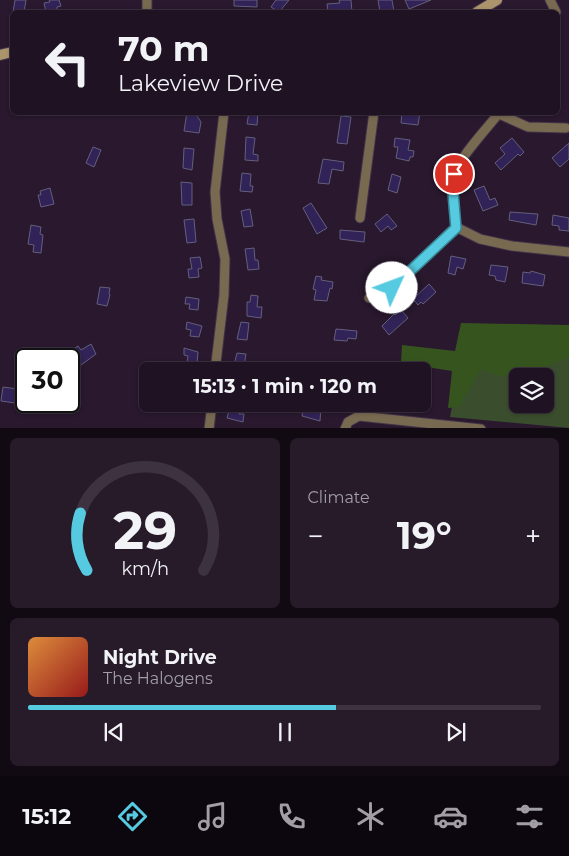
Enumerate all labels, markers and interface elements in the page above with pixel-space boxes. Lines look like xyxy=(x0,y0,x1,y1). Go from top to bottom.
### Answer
text: 70 m xyxy=(118,27,209,70)
icon: left xyxy=(35,30,100,95)
text: Lakeview Drive xyxy=(118,70,283,97)
pin xyxy=(433,153,475,195)
icon: arrive xyxy=(440,160,468,188)
position arrow xyxy=(365,261,417,313)
speed limit sign: 30 xyxy=(15,348,80,413)
map controls xyxy=(509,368,554,413)
button: layers xyxy=(509,368,554,413)
text: 15:13 · 1 min · 120 m xyxy=(193,375,377,398)
text: Climate xyxy=(308,488,370,507)
text: 29 xyxy=(113,499,177,562)
text: 19° xyxy=(397,512,452,559)
text: − xyxy=(308,519,324,553)
text: + xyxy=(525,519,541,553)
text: km/h xyxy=(121,558,169,579)
text: Night Drive xyxy=(103,646,217,669)
text: The Halogens xyxy=(103,669,213,688)
icon: previous xyxy=(100,718,128,746)
icon: pause xyxy=(271,718,299,746)
icon: next xyxy=(442,718,470,746)
icon: directions xyxy=(115,799,150,834)
icon: music xyxy=(195,799,230,834)
icon: phone xyxy=(274,799,309,834)
icon: climate xyxy=(353,799,388,834)
icon: car xyxy=(433,799,468,834)
icon: filters xyxy=(512,799,547,834)
text: 15:12 xyxy=(22,803,71,830)

